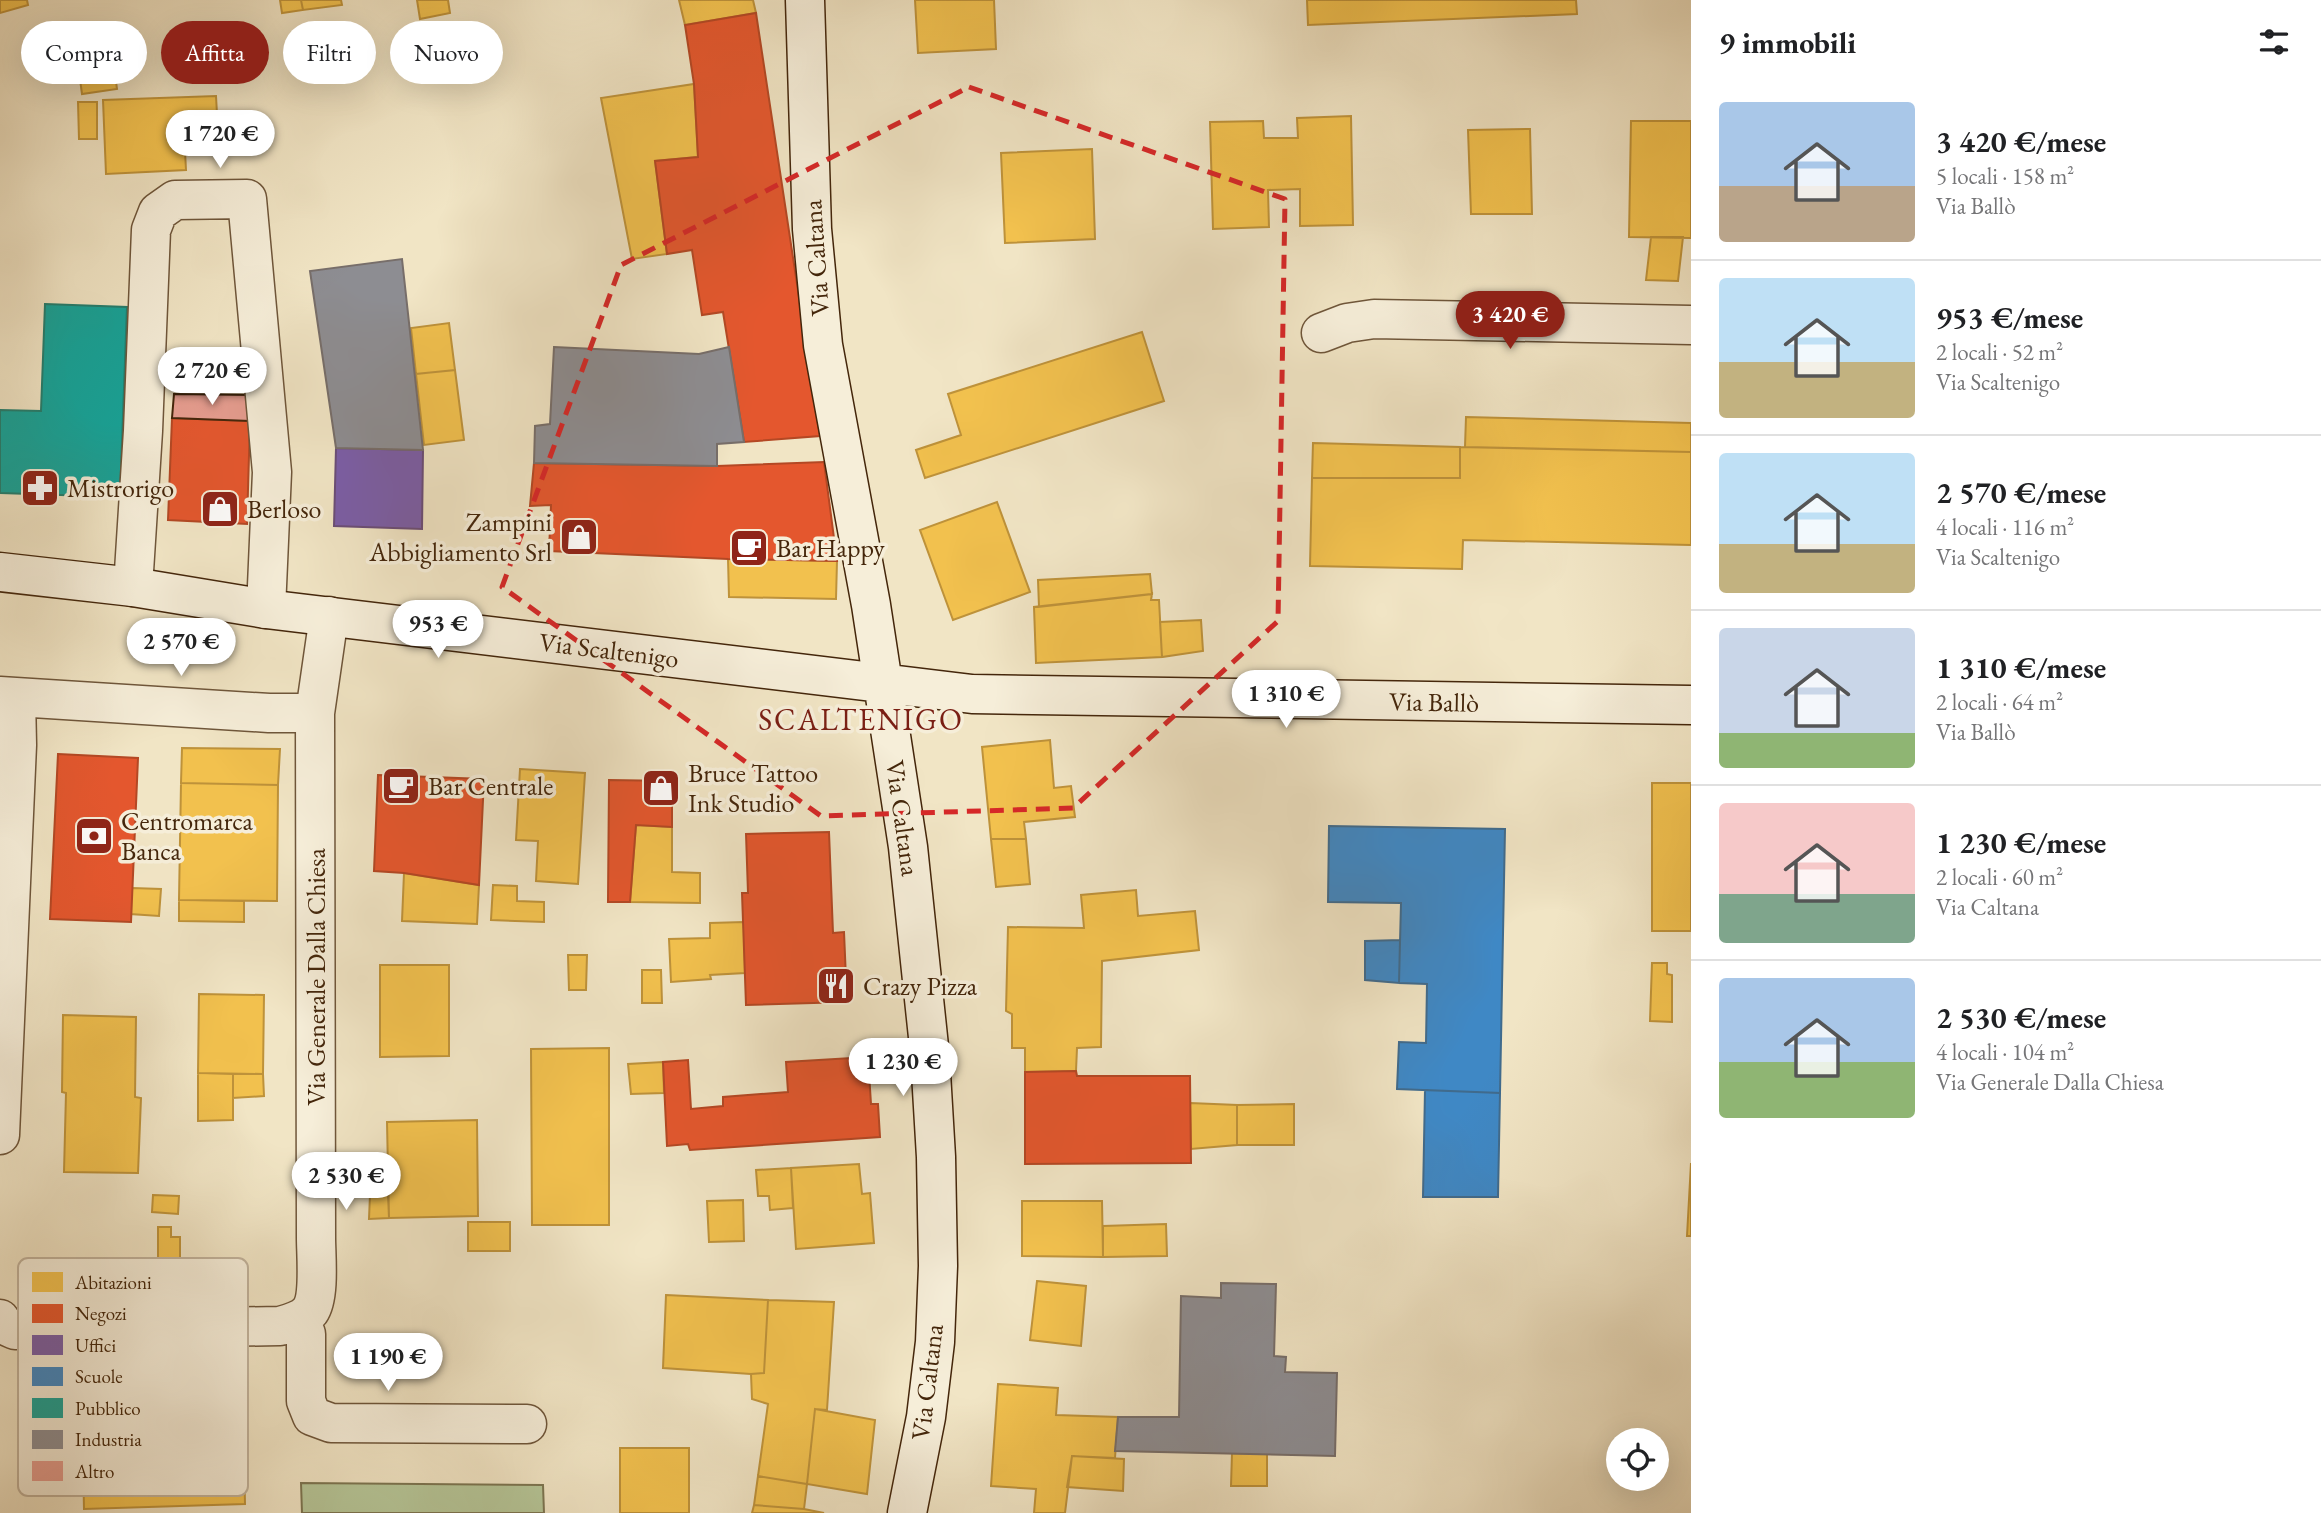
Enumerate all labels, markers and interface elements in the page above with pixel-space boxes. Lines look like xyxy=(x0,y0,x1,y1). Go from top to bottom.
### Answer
chip: Compra xyxy=(21,21,147,84)
chip: Affitta xyxy=(161,21,269,84)
chip: Filtri xyxy=(283,21,376,84)
chip: Nuovo xyxy=(390,21,503,84)
text: 9 immobili xyxy=(1719,23,1856,62)
icon: filters xyxy=(2255,23,2293,61)
pin: 1 720 € xyxy=(155,110,285,170)
text: 1 720 € xyxy=(182,118,258,148)
text: 3 420 €/mese xyxy=(1936,122,2106,161)
icon: home xyxy=(1775,130,1859,214)
text: 5 locali · 158 m² xyxy=(1936,161,2074,191)
text: Via Ballò xyxy=(1936,191,2016,221)
street label: Via Caltana xyxy=(795,198,837,317)
pin: 3 420 € xyxy=(1445,292,1575,351)
text: 953 €/mese xyxy=(1936,298,2083,337)
text: 3 420 € xyxy=(1472,299,1548,329)
icon: home xyxy=(1775,306,1859,390)
text: 2 locali · 52 m² xyxy=(1936,337,2063,367)
pin: 2 720 € xyxy=(147,348,277,407)
text: 2 720 € xyxy=(174,355,250,385)
text: Via Scaltenigo xyxy=(1936,367,2060,397)
pharmacy icon: Mistrorigo xyxy=(19,467,61,509)
place label: Mistrorigo xyxy=(67,471,174,505)
text: 2 570 €/mese xyxy=(1936,473,2106,512)
icon: home xyxy=(1775,481,1859,565)
shop icon: Berloso xyxy=(199,488,241,530)
place label: Berloso xyxy=(247,492,321,526)
place label: Zampini Abbigliamento Srl xyxy=(368,505,552,569)
text: 4 locali · 116 m² xyxy=(1936,512,2074,542)
shop icon: Zampini Abbigliamento Srl xyxy=(558,516,600,558)
cafe icon: Bar Happy xyxy=(728,527,770,569)
place label: Bar Happy xyxy=(776,531,885,565)
text: Via Scaltenigo xyxy=(1936,542,2060,572)
pin: 953 € xyxy=(389,600,487,660)
text: 953 € xyxy=(409,608,467,638)
pin: 2 570 € xyxy=(116,618,246,678)
street label: Via Scaltenigo xyxy=(537,625,681,675)
text: 2 570 € xyxy=(143,626,219,656)
text: 1 310 €/mese xyxy=(1936,648,2106,687)
icon: home xyxy=(1775,656,1859,740)
pin: 1 310 € xyxy=(1221,670,1351,730)
text: 1 310 € xyxy=(1248,678,1324,708)
street label: Via Ballò xyxy=(1389,684,1479,720)
text: 2 locali · 64 m² xyxy=(1936,687,2063,717)
district label: SCALTENIGO xyxy=(758,700,964,739)
text: Via Ballò xyxy=(1936,717,2016,747)
place label: Bruce Tattoo Ink Studio xyxy=(688,756,818,820)
street label: Via Caltana xyxy=(878,758,928,879)
cafe icon: Bar Centrale xyxy=(380,765,422,807)
shop icon: Bruce Tattoo Ink Studio xyxy=(640,767,682,809)
place label: Bar Centrale xyxy=(428,769,553,803)
place label: Centromarca Banca xyxy=(121,804,254,868)
bank icon: Centromarca Banca xyxy=(73,815,115,857)
text: 1 230 €/mese xyxy=(1936,823,2106,862)
icon: home xyxy=(1775,831,1859,915)
street label: Via Generale Dalla Chiesa xyxy=(299,848,333,1106)
text: 2 locali · 60 m² xyxy=(1936,862,2063,892)
text: Via Caltana xyxy=(1936,892,2039,922)
restaurant icon: Crazy Pizza xyxy=(815,965,857,1007)
place label: Crazy Pizza xyxy=(863,969,978,1003)
text: 2 530 €/mese xyxy=(1936,998,2106,1037)
icon: home xyxy=(1775,1006,1859,1090)
text: 4 locali · 104 m² xyxy=(1936,1037,2074,1067)
pin: 1 230 € xyxy=(838,1038,968,1098)
text: 1 230 € xyxy=(865,1046,941,1076)
text: Via Generale Dalla Chiesa xyxy=(1936,1067,2164,1097)
pin: 2 530 € xyxy=(281,1152,411,1212)
text: 2 530 € xyxy=(308,1160,384,1190)
legend xyxy=(18,1258,248,1496)
text: Abitazioni xyxy=(74,1270,152,1295)
text: Negozi xyxy=(75,1301,127,1326)
street label: Via Caltana xyxy=(903,1321,951,1442)
text: Uffici xyxy=(75,1333,116,1358)
pin: 1 190 € xyxy=(323,1334,453,1393)
text: 1 190 € xyxy=(350,1341,426,1371)
text: Scuole xyxy=(75,1364,123,1389)
text: Pubblico xyxy=(75,1396,141,1421)
text: Industria xyxy=(75,1427,142,1452)
map controls xyxy=(1606,1428,1669,1491)
button: locate xyxy=(1606,1428,1669,1491)
text: Altro xyxy=(74,1459,114,1484)

